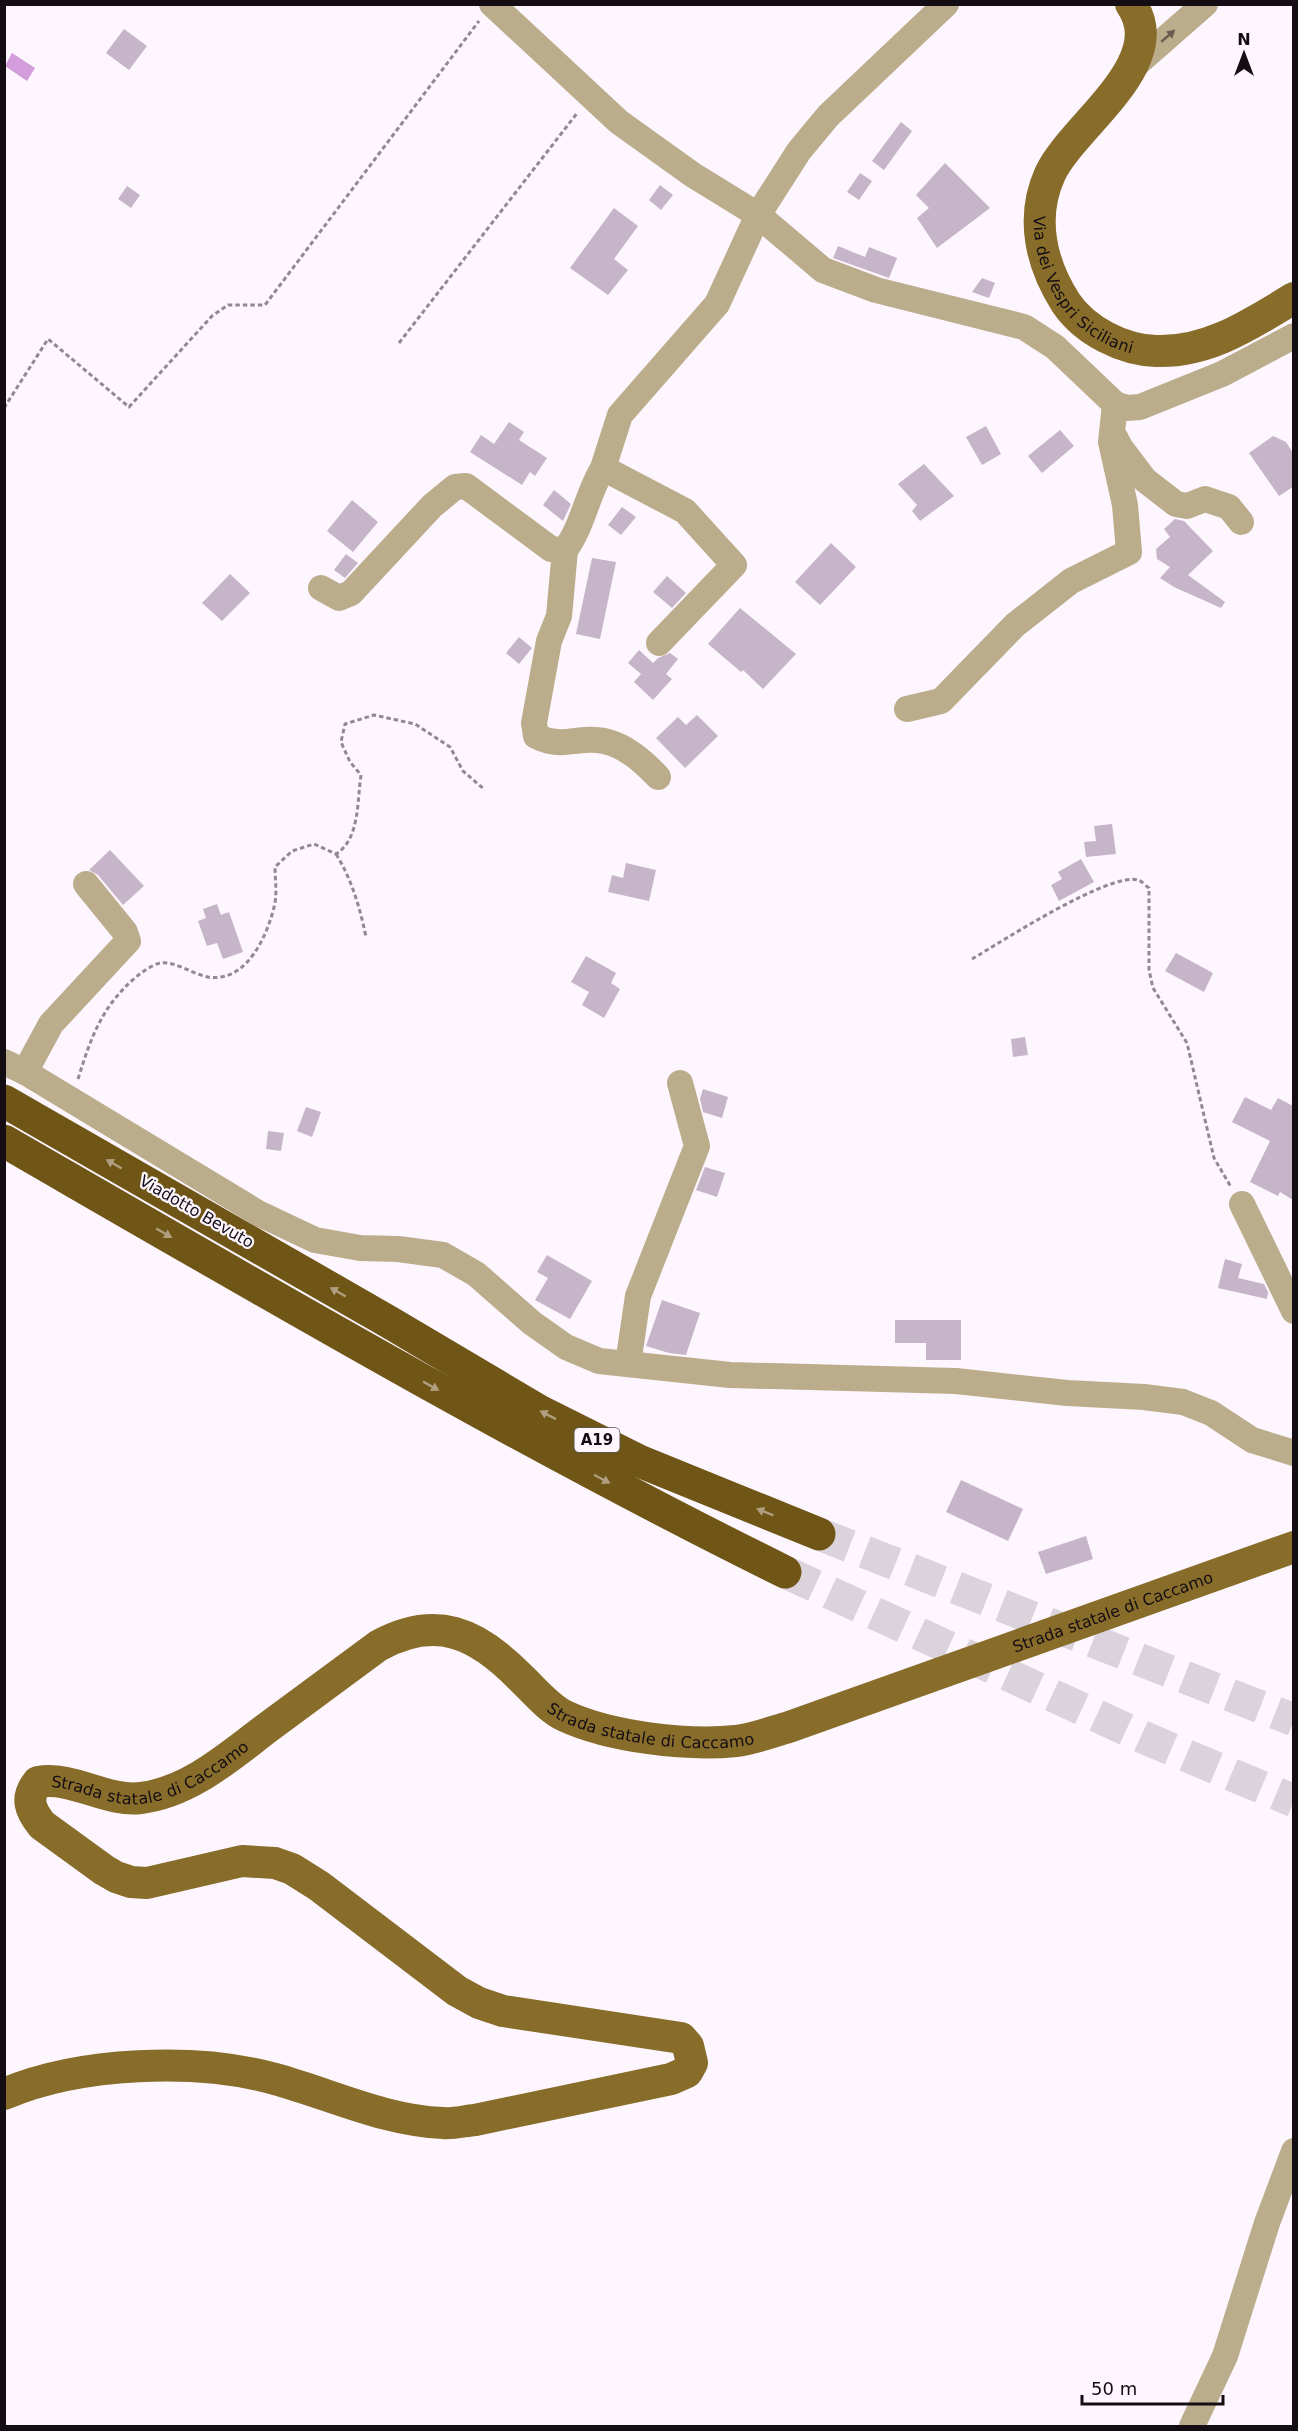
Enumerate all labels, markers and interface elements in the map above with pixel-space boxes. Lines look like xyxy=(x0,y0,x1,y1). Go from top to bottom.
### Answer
north arrow xyxy=(1214,24,1274,84)
one-way arrow xyxy=(1160,30,1175,43)
text: N xyxy=(1237,30,1251,49)
street label: Via dei Vespri Siciliani xyxy=(1030,216,1136,357)
one-way arrow xyxy=(105,1159,122,1169)
street label: Viadotto Bevuto xyxy=(136,1171,257,1252)
one-way arrow xyxy=(156,1228,173,1238)
one-way arrow xyxy=(330,1287,346,1298)
one-way arrow xyxy=(423,1381,440,1391)
one-way arrow xyxy=(540,1411,557,1420)
road number: A19 xyxy=(574,1428,620,1452)
one-way arrow xyxy=(594,1474,611,1484)
one-way arrow xyxy=(755,1507,773,1517)
street label: Strada statale di Caccamo xyxy=(1010,1568,1215,1657)
street label: Strada statale di Caccamo xyxy=(543,1699,756,1752)
street label: Strada statale di Caccamo xyxy=(51,1737,252,1809)
scale bar xyxy=(1082,2368,1223,2406)
text: 50 m xyxy=(1091,2378,1137,2399)

